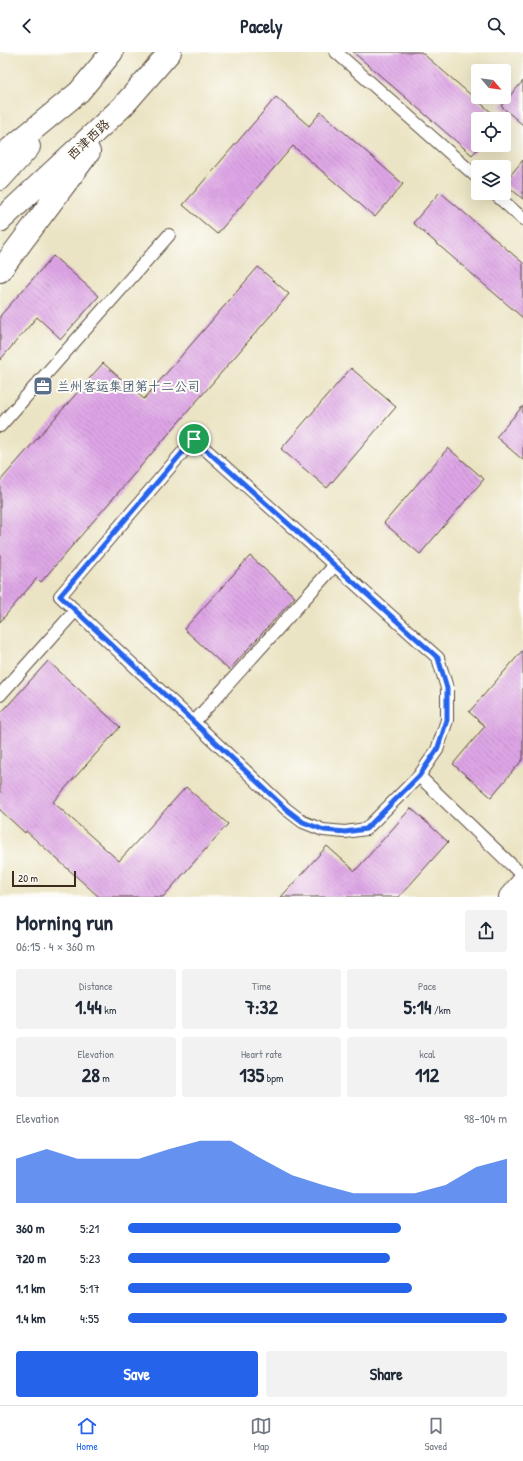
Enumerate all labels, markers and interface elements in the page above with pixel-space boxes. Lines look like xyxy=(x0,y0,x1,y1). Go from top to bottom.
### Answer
text: Pacely xyxy=(240,14,283,39)
icon: back xyxy=(16,15,38,37)
icon: search xyxy=(485,15,507,37)
north arrow xyxy=(471,64,511,104)
map controls xyxy=(471,64,511,200)
button: locate xyxy=(471,112,511,152)
street label: 西津西路 xyxy=(63,115,113,163)
button: layers xyxy=(471,160,511,200)
office icon: 兰州客运集团第十二公司 xyxy=(32,375,54,397)
place label: 兰州客运集团第十二公司 xyxy=(57,377,200,395)
pin xyxy=(177,422,211,456)
icon: arrive xyxy=(183,428,205,450)
scale bar xyxy=(12,869,76,888)
text: 20 m xyxy=(18,871,38,885)
text: Morning run xyxy=(16,907,113,937)
button: share xyxy=(465,910,507,952)
text: 06:15 · 4 × 360 m xyxy=(16,937,95,955)
text: Distance xyxy=(79,979,113,993)
text: Time xyxy=(252,979,271,993)
text: Pace xyxy=(418,979,436,993)
text: 1.44 xyxy=(75,993,102,1020)
text: 7:32 xyxy=(245,993,278,1020)
text: 5:14 xyxy=(404,993,431,1020)
text: km xyxy=(102,1003,116,1017)
text: /km xyxy=(431,1003,451,1017)
text: Elevation xyxy=(78,1047,114,1061)
text: Heart rate xyxy=(241,1047,282,1061)
text: kcal xyxy=(419,1047,435,1061)
text: 28 xyxy=(82,1061,100,1088)
text: 135 xyxy=(240,1061,264,1088)
text: 112 xyxy=(415,1061,439,1088)
text: m xyxy=(100,1071,110,1085)
text: bpm xyxy=(264,1071,283,1085)
text: Elevation xyxy=(16,1109,59,1127)
text: 98–104 m xyxy=(464,1109,507,1127)
text: 360 m xyxy=(16,1219,45,1237)
text: 5:21 xyxy=(80,1219,99,1237)
text: 720 m xyxy=(16,1249,46,1267)
text: 5:23 xyxy=(80,1249,100,1267)
text: 1.1 km xyxy=(16,1279,45,1297)
text: 5:17 xyxy=(80,1279,100,1297)
text: 1.4 km xyxy=(16,1309,46,1327)
text: 4:55 xyxy=(80,1309,99,1327)
button: Save xyxy=(16,1351,258,1397)
button: Share xyxy=(266,1351,507,1397)
tab: Home xyxy=(76,1415,98,1453)
tab: Map xyxy=(250,1415,272,1453)
tab: Saved xyxy=(424,1415,447,1453)

